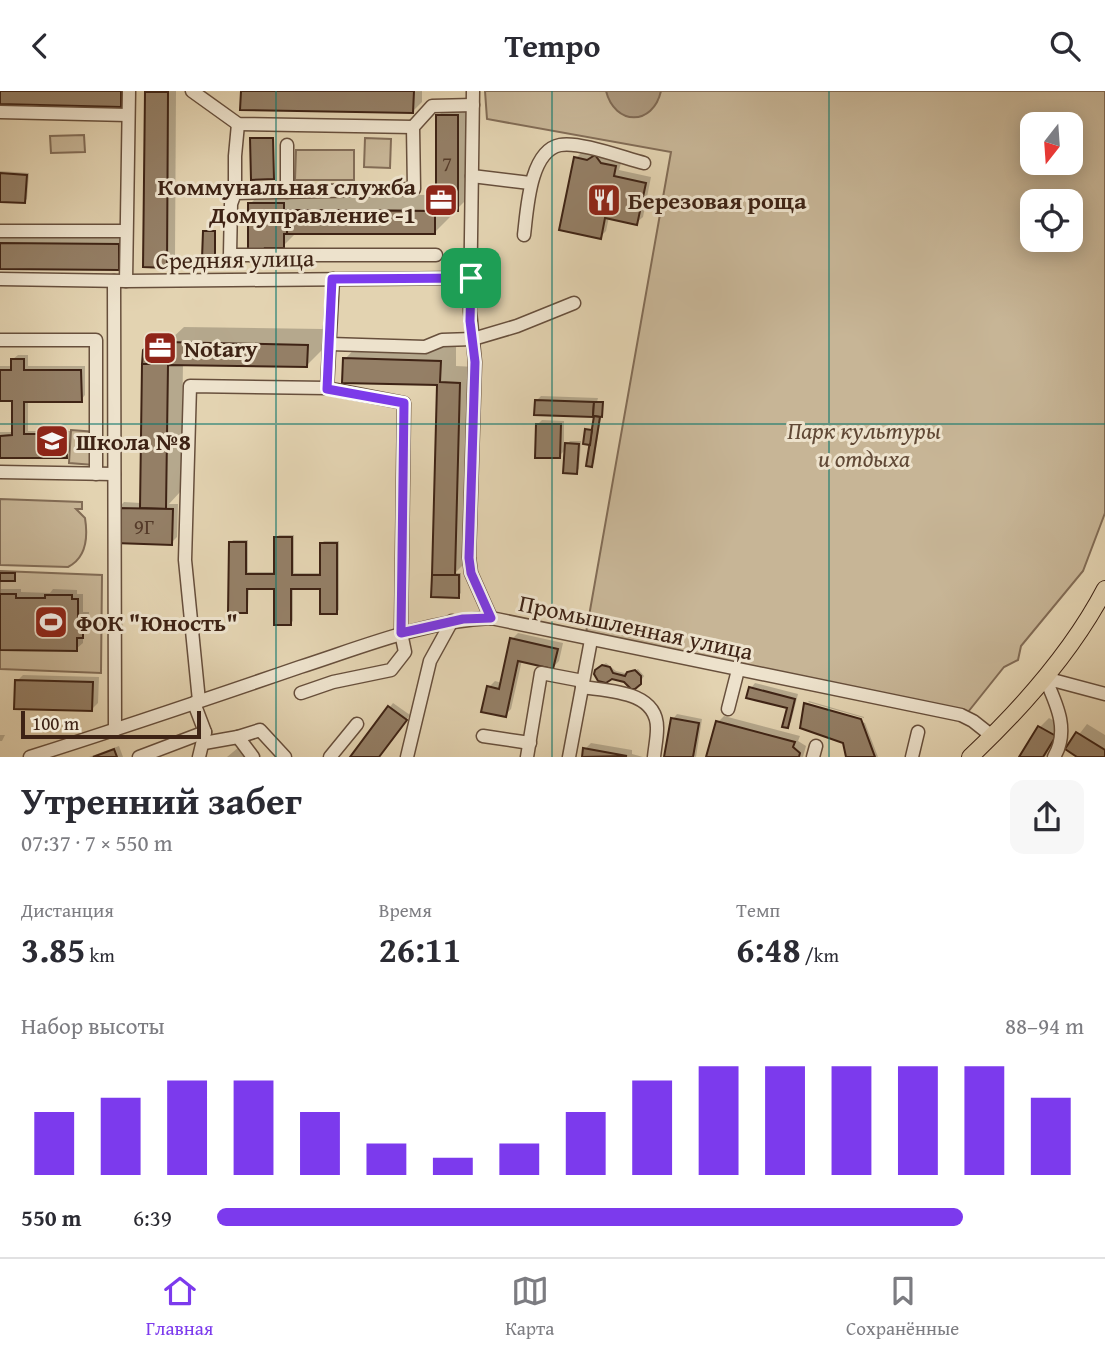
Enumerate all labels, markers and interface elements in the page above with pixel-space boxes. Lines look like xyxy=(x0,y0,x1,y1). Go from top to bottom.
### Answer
text: Tempo xyxy=(505,22,601,69)
icon: back xyxy=(21,27,59,65)
icon: search xyxy=(1046,27,1084,65)
north arrow xyxy=(1020,112,1083,175)
map controls xyxy=(1020,112,1083,252)
house number: 7 xyxy=(442,148,452,179)
place label: Коммунальная служба Домуправление -1 xyxy=(158,169,417,232)
office icon: Коммунальная служба Домуправление -1 xyxy=(422,181,460,219)
restaurant icon: Березовая роща xyxy=(585,181,623,219)
place label: Березовая роща xyxy=(628,183,807,218)
button: locate xyxy=(1020,189,1083,252)
street label: Средняя улица xyxy=(155,240,315,278)
pin xyxy=(441,248,501,308)
icon: arrive xyxy=(452,259,490,297)
office icon: Notary xyxy=(141,329,179,367)
place label: Notary xyxy=(184,331,258,366)
park label: Парк культуры и отдыха xyxy=(787,413,941,476)
school or university icon: Школа №8 xyxy=(33,422,71,460)
place label: Школа №8 xyxy=(76,424,191,459)
house number: 9Г xyxy=(134,511,154,542)
street label: Промышленная улица xyxy=(516,585,757,669)
sports icon: ФОК "Юность" xyxy=(32,603,70,641)
place label: ФОК "Юность" xyxy=(76,605,238,640)
scale bar xyxy=(21,708,201,739)
text: 100 m xyxy=(32,709,79,737)
text: Утренний забег xyxy=(21,772,302,828)
button: share xyxy=(1010,780,1084,854)
text: 07:37 · 7 × 550 m xyxy=(21,826,173,859)
text: Дистанция xyxy=(21,896,114,924)
text: Время xyxy=(379,896,432,924)
text: Темп xyxy=(736,896,780,924)
text: 3.85 xyxy=(21,924,85,975)
text: 26:11 xyxy=(379,924,461,975)
text: 6:48 xyxy=(736,924,801,975)
text: km xyxy=(85,941,115,969)
text: /km xyxy=(801,941,839,969)
text: Набор высоты xyxy=(21,1009,165,1042)
text: 88–94 m xyxy=(1005,1009,1084,1042)
text: 550 m xyxy=(21,1201,82,1234)
text: 6:39 xyxy=(133,1201,172,1234)
tab: Главная xyxy=(146,1272,213,1342)
tab: Карта xyxy=(505,1272,554,1342)
tab: Сохранённые xyxy=(846,1272,959,1342)

